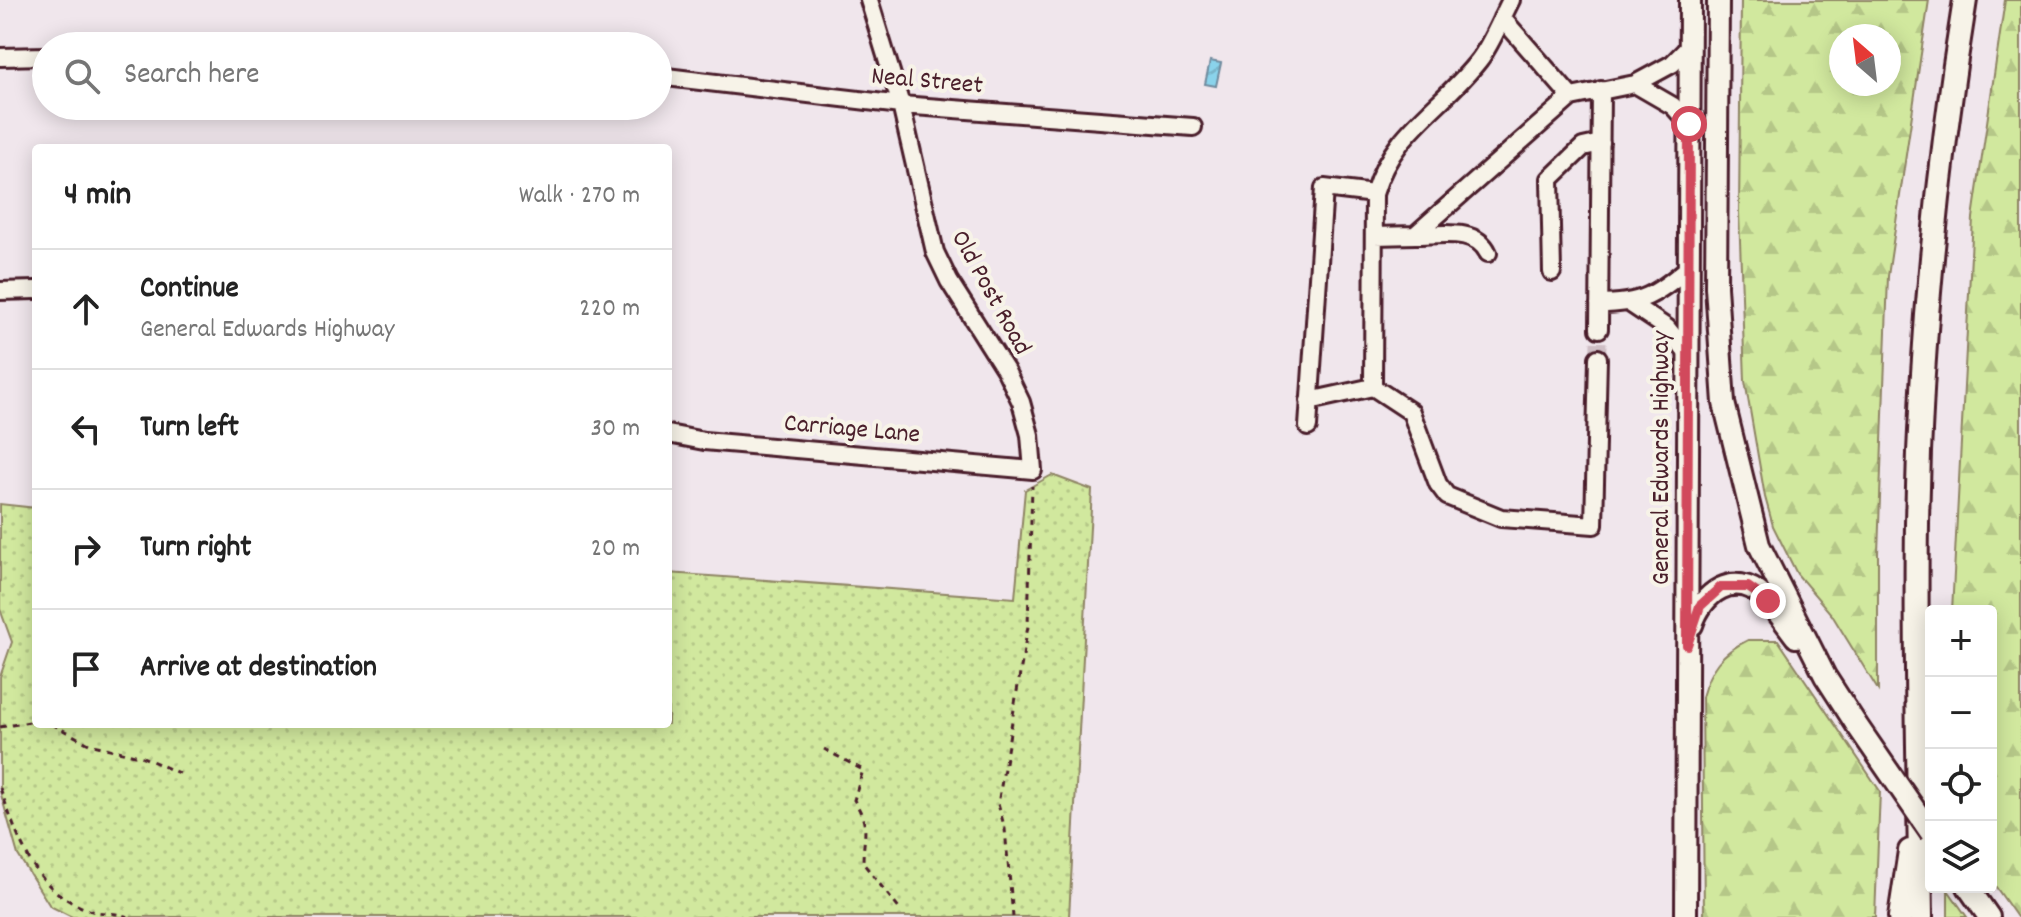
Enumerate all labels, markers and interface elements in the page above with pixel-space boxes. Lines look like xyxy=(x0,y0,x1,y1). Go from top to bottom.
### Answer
north arrow xyxy=(1829,24,1901,96)
search box xyxy=(32,32,672,120)
icon: search xyxy=(60,54,104,98)
text: Search here xyxy=(124,55,260,98)
street label: Neal Street xyxy=(870,59,985,105)
route start xyxy=(1671,106,1707,142)
text: 4 min xyxy=(64,172,131,221)
text: Walk · 270 m xyxy=(519,178,640,215)
street label: Old Post Road xyxy=(940,224,1040,362)
text: Continue xyxy=(140,269,239,312)
icon: ahead xyxy=(64,287,108,331)
text: 220 m xyxy=(579,291,640,328)
text: General Edwards Highway xyxy=(140,312,395,349)
street label: General Edwards Highway xyxy=(1644,330,1681,585)
street label: Carriage Lane xyxy=(782,406,922,454)
icon: left xyxy=(64,407,108,451)
text: Turn left xyxy=(140,408,239,451)
text: 30 m xyxy=(590,411,640,448)
icon: right xyxy=(64,527,108,571)
text: Turn right xyxy=(140,528,251,571)
text: 20 m xyxy=(591,531,640,568)
route end xyxy=(1750,583,1786,619)
map controls xyxy=(1925,605,1997,893)
button: + xyxy=(1925,605,1997,677)
icon: arrive xyxy=(64,647,108,691)
text: Arrive at destination xyxy=(140,648,377,691)
button: − xyxy=(1925,677,1997,749)
button: locate xyxy=(1925,749,1997,821)
button: layers xyxy=(1925,821,1997,893)

